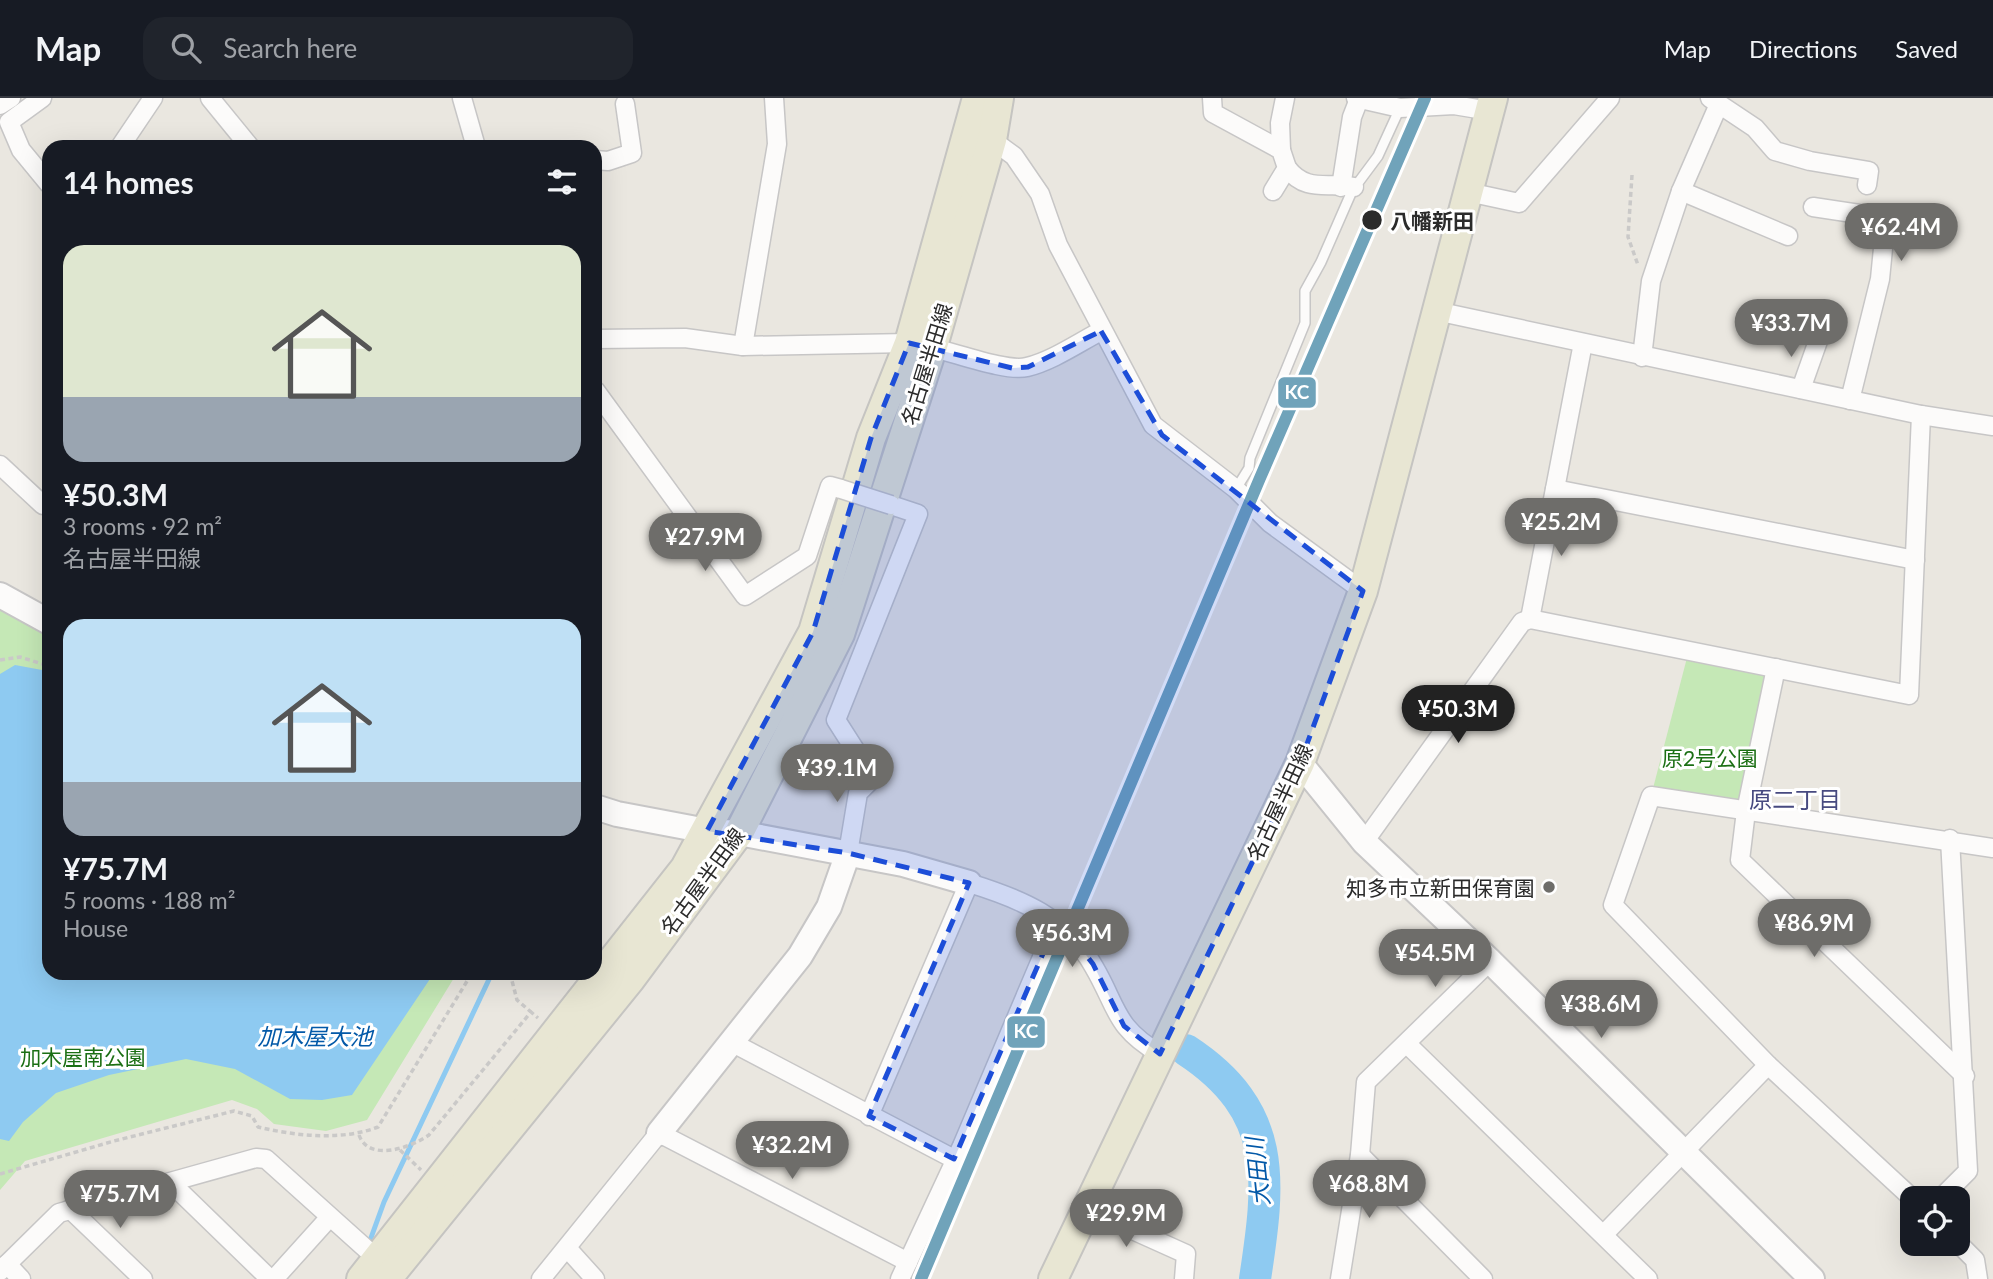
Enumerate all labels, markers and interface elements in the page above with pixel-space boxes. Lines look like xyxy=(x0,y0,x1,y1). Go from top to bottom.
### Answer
search box xyxy=(143,17,633,80)
text: Map xyxy=(35,28,101,68)
icon: search xyxy=(167,29,205,67)
text: Search here xyxy=(223,32,357,64)
text: Map xyxy=(1664,34,1711,63)
text: Directions xyxy=(1749,34,1857,63)
text: Saved xyxy=(1895,34,1958,63)
icon: filters xyxy=(543,163,581,201)
text: 14 homes xyxy=(63,164,194,200)
pin: ¥62.4M xyxy=(1844,204,1958,263)
marker: 八幡新田 xyxy=(1360,208,1384,232)
place label: 八幡新田 xyxy=(1390,208,1474,233)
text: ¥62.4M xyxy=(1861,212,1941,240)
icon: home xyxy=(259,291,385,417)
street label: 名古屋半田線 xyxy=(896,300,956,428)
pin: ¥33.7M xyxy=(1734,300,1848,359)
text: ¥33.7M xyxy=(1751,308,1831,336)
line badge: KC xyxy=(1277,376,1317,409)
text: KC xyxy=(1285,380,1310,403)
text: ¥50.3M xyxy=(63,476,168,512)
pin: ¥25.2M xyxy=(1504,498,1618,558)
text: ¥25.2M xyxy=(1521,507,1601,535)
text: 3 rooms · 92 m² xyxy=(63,512,222,540)
pin: ¥27.9M xyxy=(648,514,762,573)
text: ¥27.9M xyxy=(665,522,745,550)
text: 名古屋半田線 xyxy=(63,544,201,572)
icon: home xyxy=(259,665,385,791)
pin: ¥50.3M xyxy=(1401,686,1515,745)
text: ¥50.3M xyxy=(1418,694,1498,722)
street label: 名古屋半田線 xyxy=(1241,740,1317,864)
pin: ¥39.1M xyxy=(780,744,894,804)
park label: 原2号公園 xyxy=(1662,745,1758,770)
text: ¥39.1M xyxy=(797,753,877,781)
district label: 原二丁目 xyxy=(1749,785,1841,813)
street label: 名古屋半田線 xyxy=(655,823,749,939)
text: ¥75.7M xyxy=(63,850,168,886)
place label: 知多市立新田保育園 xyxy=(1346,875,1535,900)
marker: 知多市立新田保育園 xyxy=(1541,879,1557,895)
text: 5 rooms · 188 m² xyxy=(63,886,235,914)
pin: ¥86.9M xyxy=(1757,900,1871,959)
text: ¥86.9M xyxy=(1774,908,1854,936)
pin: ¥56.3M xyxy=(1015,910,1129,969)
text: House xyxy=(63,914,128,942)
text: ¥56.3M xyxy=(1032,918,1112,946)
pin: ¥54.5M xyxy=(1378,930,1492,989)
text: ¥54.5M xyxy=(1395,938,1475,966)
pin: ¥38.6M xyxy=(1544,981,1658,1040)
text: ¥38.6M xyxy=(1561,989,1641,1017)
line badge: KC xyxy=(1006,1015,1046,1049)
text: KC xyxy=(1014,1019,1039,1042)
water label: 加木屋大池 xyxy=(258,1022,375,1050)
park label: 加木屋南公園 xyxy=(20,1044,146,1069)
pin: ¥32.2M xyxy=(735,1122,849,1181)
text: ¥32.2M xyxy=(752,1130,832,1158)
water label: 大田川 xyxy=(1239,1133,1275,1208)
pin: ¥68.8M xyxy=(1312,1160,1426,1220)
text: ¥68.8M xyxy=(1329,1169,1409,1197)
pin: ¥75.7M xyxy=(63,1170,177,1230)
text: ¥75.7M xyxy=(80,1179,160,1207)
map controls xyxy=(1900,1186,1970,1256)
button: locate xyxy=(1900,1186,1970,1256)
pin: ¥29.9M xyxy=(1069,1190,1183,1249)
text: ¥29.9M xyxy=(1086,1198,1166,1226)

